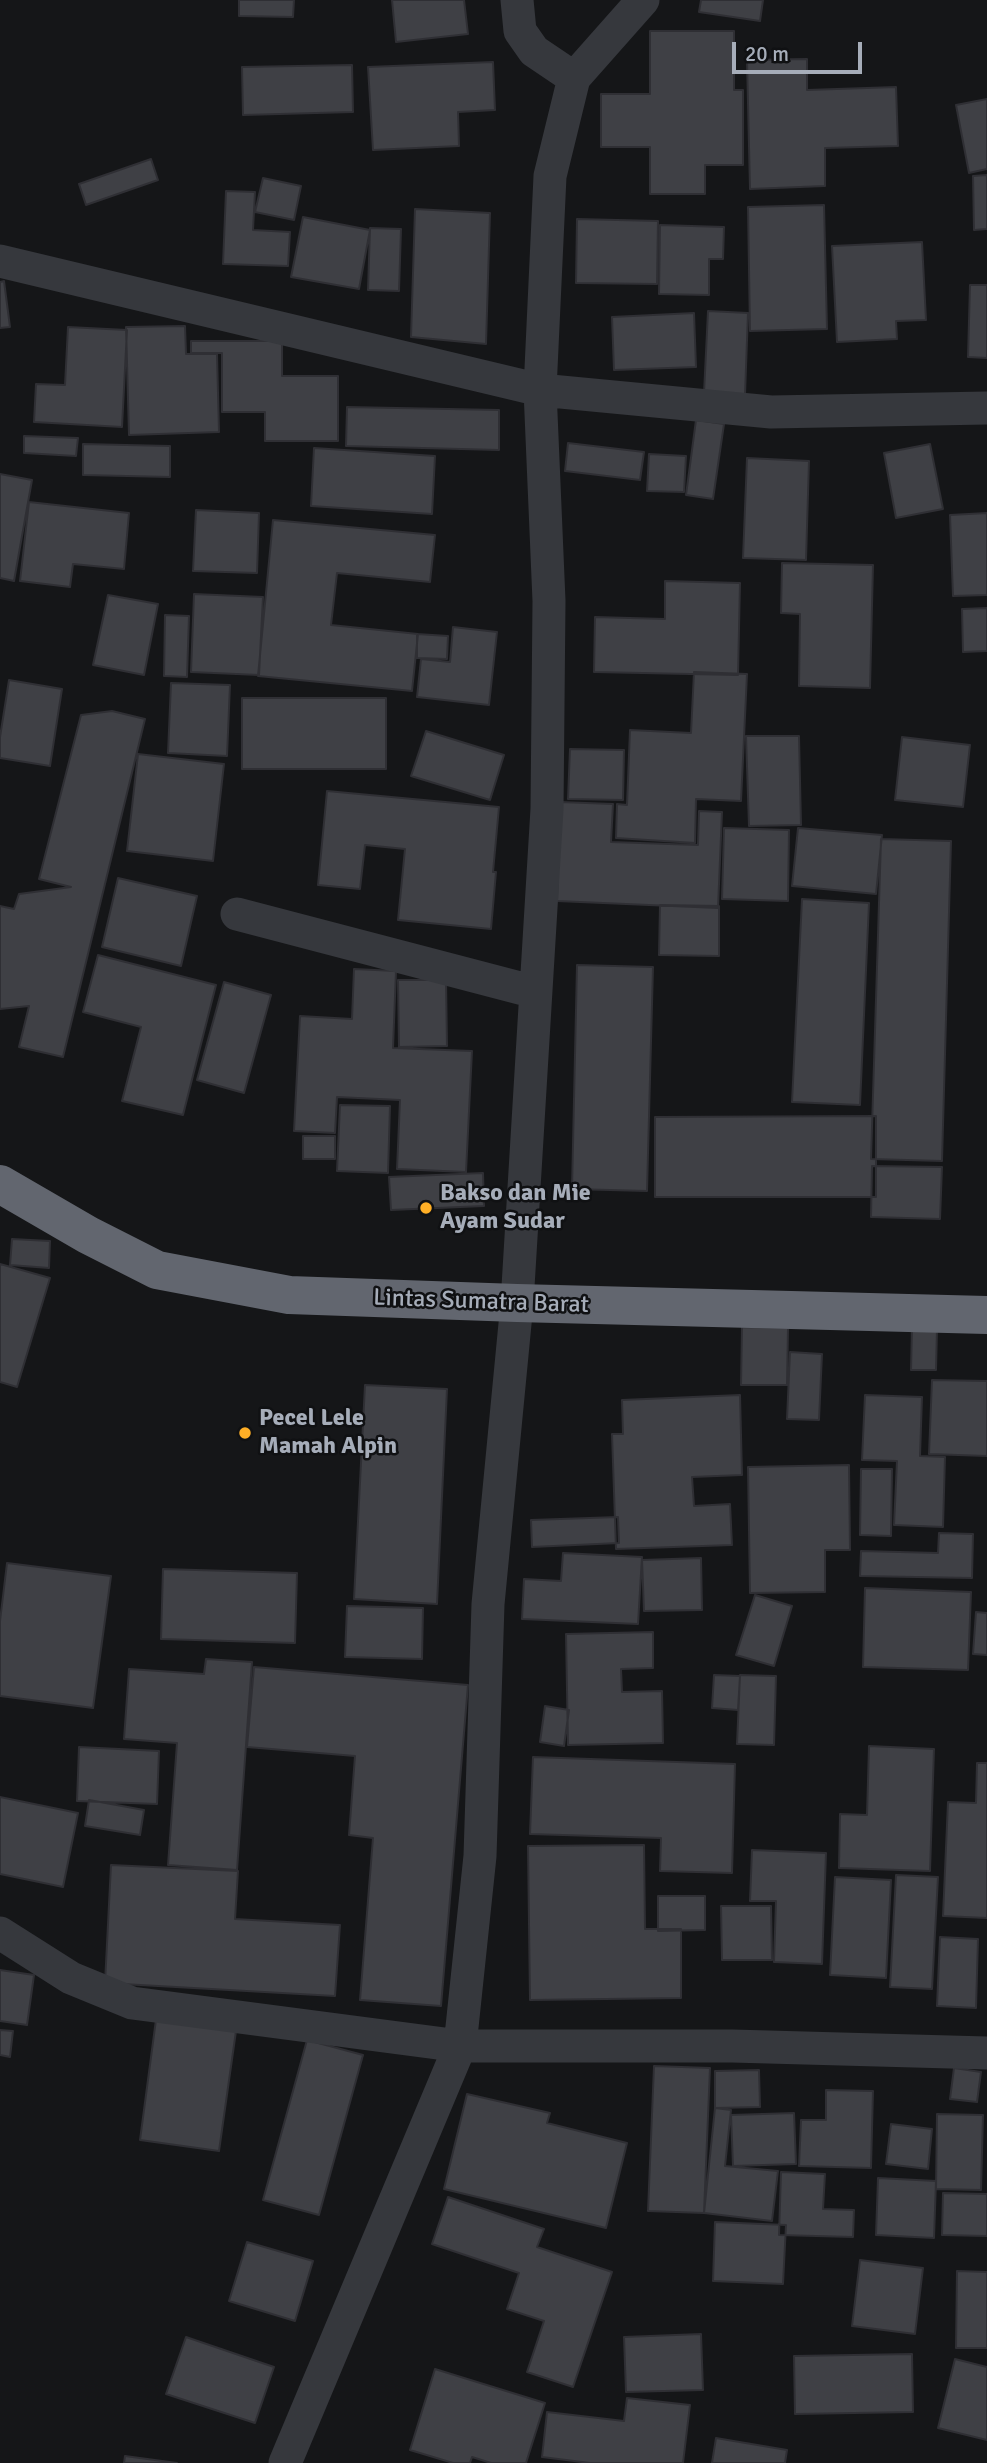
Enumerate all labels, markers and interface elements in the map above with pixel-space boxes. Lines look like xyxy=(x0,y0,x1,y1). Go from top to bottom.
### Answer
scale bar xyxy=(735,28,864,72)
text: 20 m xyxy=(745,41,789,67)
place label: Bakso dan Mie Ayam Sudar xyxy=(440,1180,591,1236)
marker: Bakso dan Mie Ayam Sudar xyxy=(418,1200,434,1216)
street label: Lintas Sumatra Barat xyxy=(373,1284,589,1320)
place label: Pecel Lele Mamah Alpin xyxy=(259,1405,397,1461)
marker: Pecel Lele Mamah Alpin xyxy=(237,1425,253,1441)

